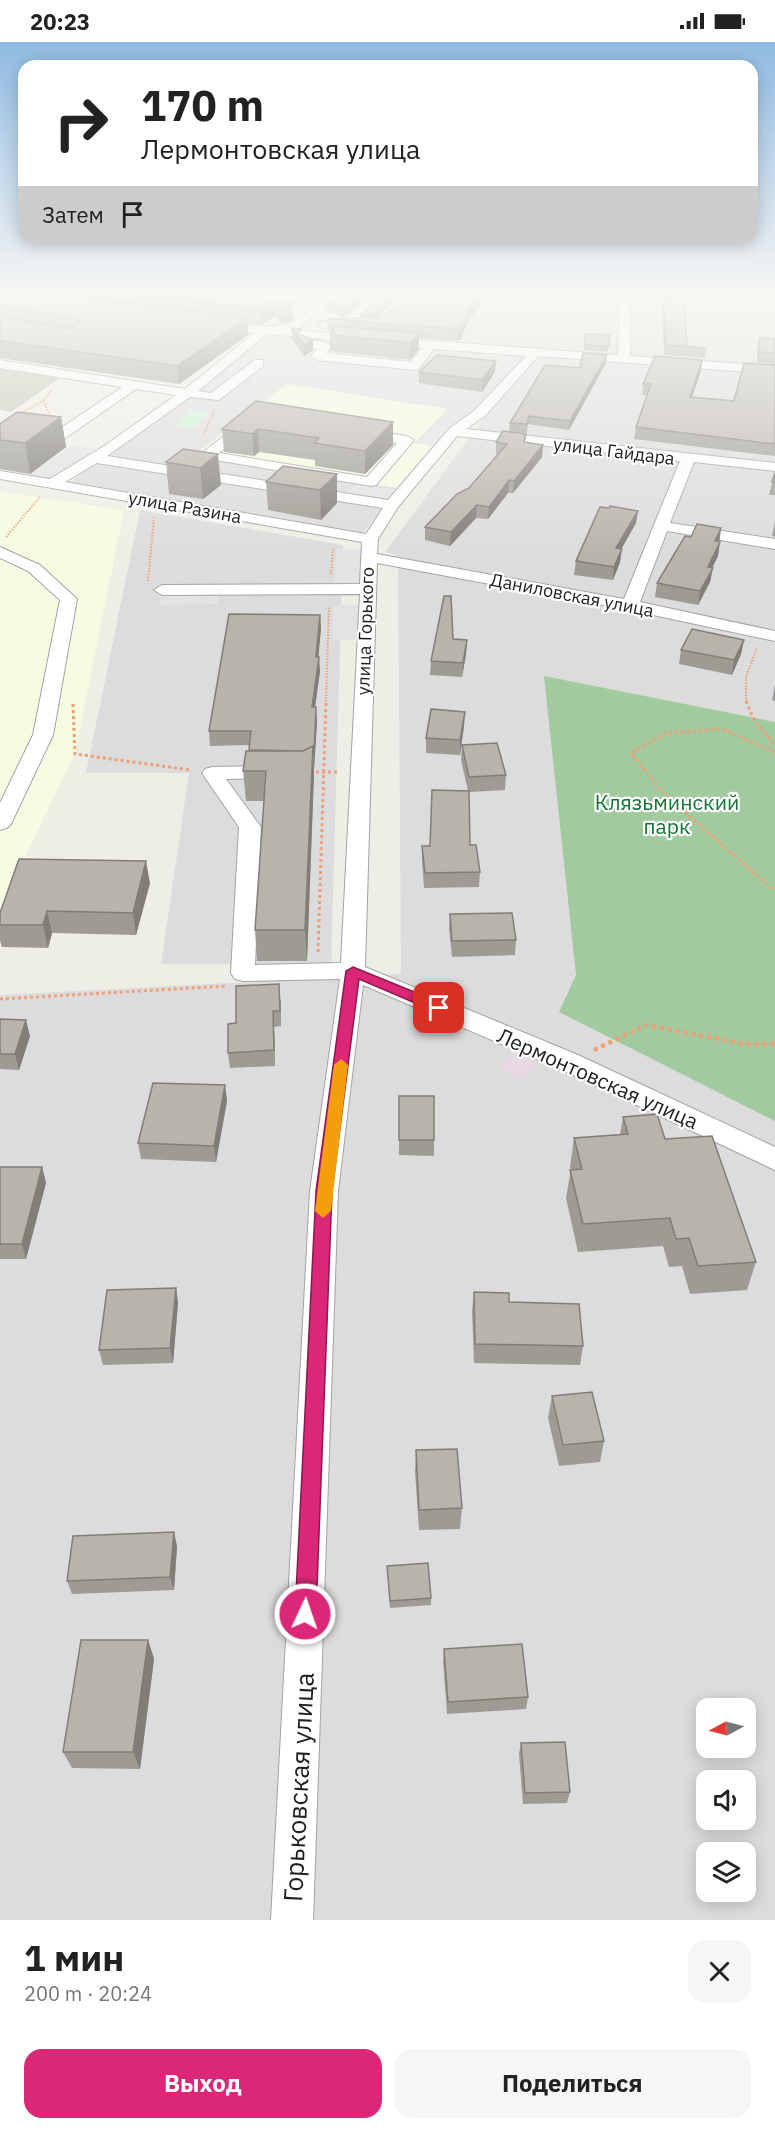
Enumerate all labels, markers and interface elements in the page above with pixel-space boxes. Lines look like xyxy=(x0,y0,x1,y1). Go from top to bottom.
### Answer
text: 20:23 xyxy=(30,7,90,36)
text: 170 m xyxy=(141,78,264,133)
icon: right xyxy=(42,84,120,162)
text: Лермонтовская улица xyxy=(141,131,421,166)
icon: arrive xyxy=(116,198,149,231)
text: Затем xyxy=(42,200,104,229)
street label: улица Гайдара xyxy=(552,432,676,470)
street label: улица Разина xyxy=(127,486,244,528)
street label: улица Горького xyxy=(351,566,379,696)
street label: Даниловская улица xyxy=(488,568,656,622)
park label: Клязьминский парк xyxy=(595,788,739,840)
pin xyxy=(413,982,464,1033)
icon: arrive xyxy=(422,991,455,1024)
street label: Лермонтовская улица xyxy=(493,1021,703,1135)
position arrow xyxy=(273,1582,337,1646)
street label: Горьковская улица xyxy=(275,1671,321,1903)
north arrow xyxy=(696,1698,756,1758)
map controls xyxy=(696,1698,756,1902)
button: sound xyxy=(696,1770,756,1830)
button: layers xyxy=(696,1842,756,1902)
text: 1 мин xyxy=(24,1934,124,1981)
button: close xyxy=(688,1940,751,2003)
text: 200 m · 20:24 xyxy=(24,1980,152,2007)
button: Выход xyxy=(24,2049,382,2118)
button: Поделиться xyxy=(394,2049,751,2118)

